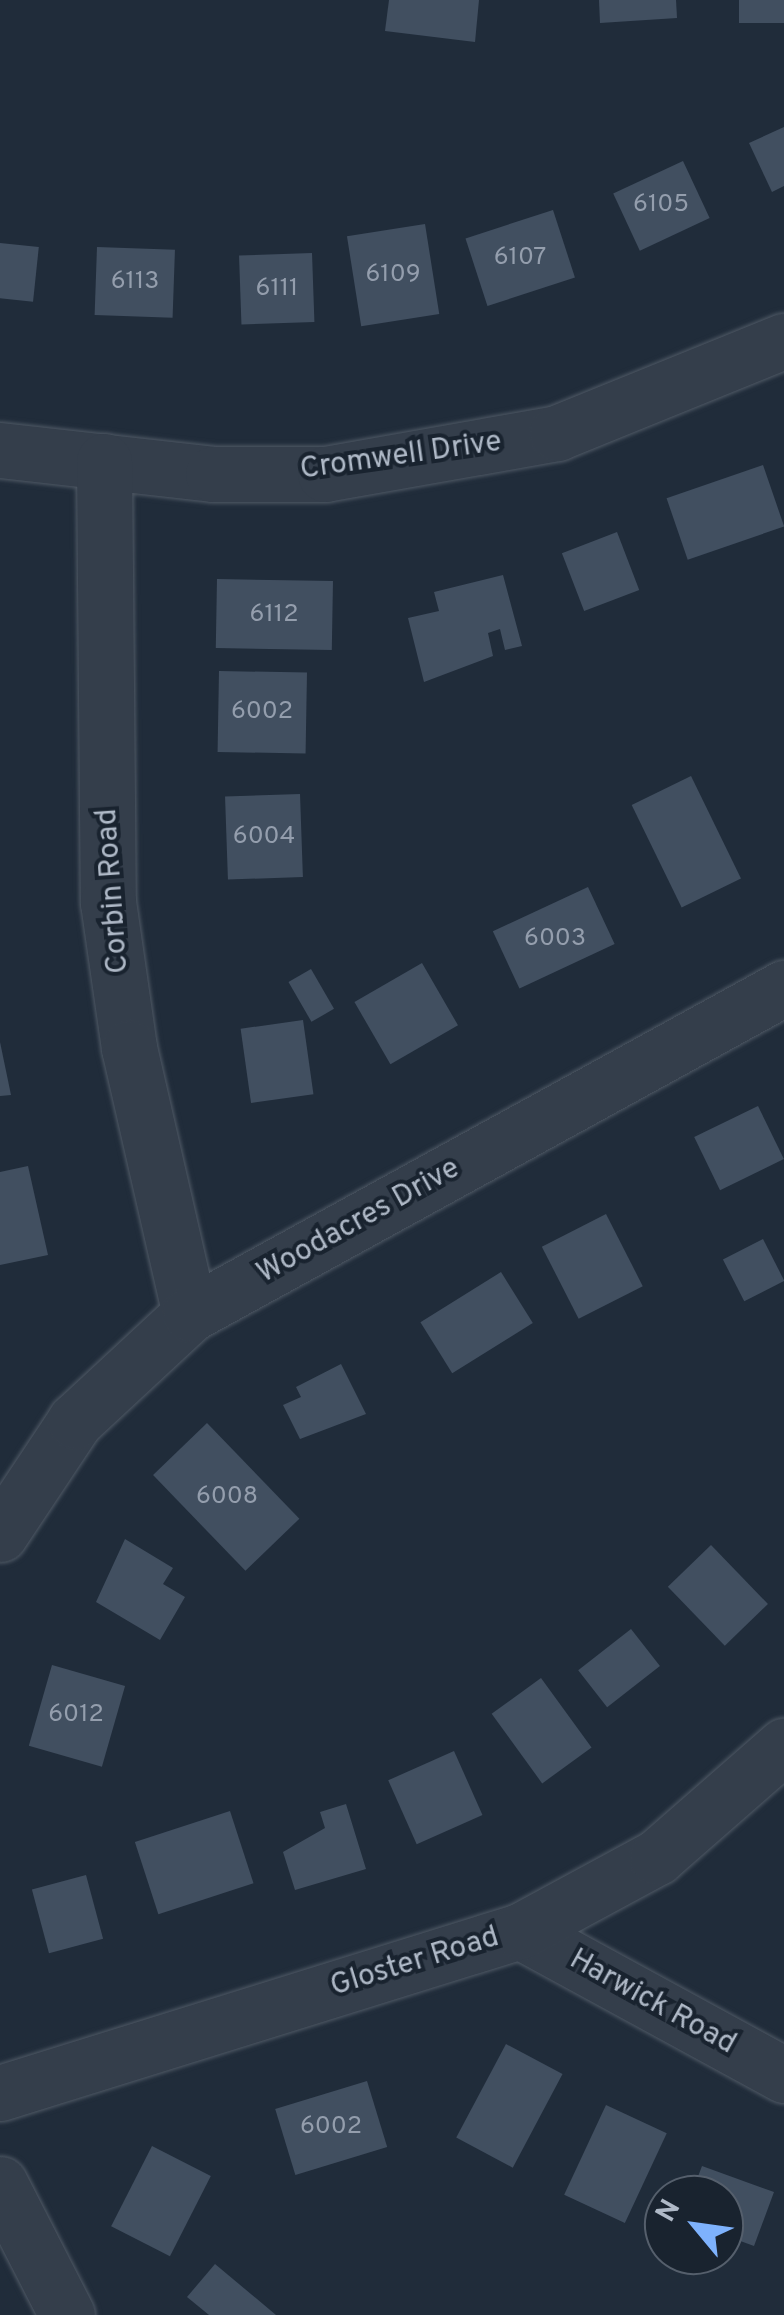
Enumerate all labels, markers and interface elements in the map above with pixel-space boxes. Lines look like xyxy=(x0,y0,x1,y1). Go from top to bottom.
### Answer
house number: 6105 xyxy=(633,190,689,220)
house number: 6107 xyxy=(494,243,546,273)
house number: 6109 xyxy=(365,260,421,290)
house number: 6113 xyxy=(111,267,159,297)
house number: 6111 xyxy=(256,274,298,304)
street label: Cromwell Drive xyxy=(298,425,504,489)
house number: 6112 xyxy=(250,600,298,630)
house number: 6002 xyxy=(231,697,293,727)
street label: Corbin Road xyxy=(90,807,138,975)
house number: 6004 xyxy=(233,822,295,852)
house number: 6003 xyxy=(524,924,586,954)
street label: Woodacres Drive xyxy=(251,1151,467,1293)
house number: 6008 xyxy=(196,1482,258,1512)
house number: 6012 xyxy=(48,1700,104,1730)
street label: Gloster Road xyxy=(326,1920,504,2006)
street label: Harwick Road xyxy=(563,1943,741,2063)
house number: 6002 xyxy=(300,2112,362,2142)
north arrow xyxy=(644,2175,744,2275)
text: N xyxy=(649,2194,690,2229)

